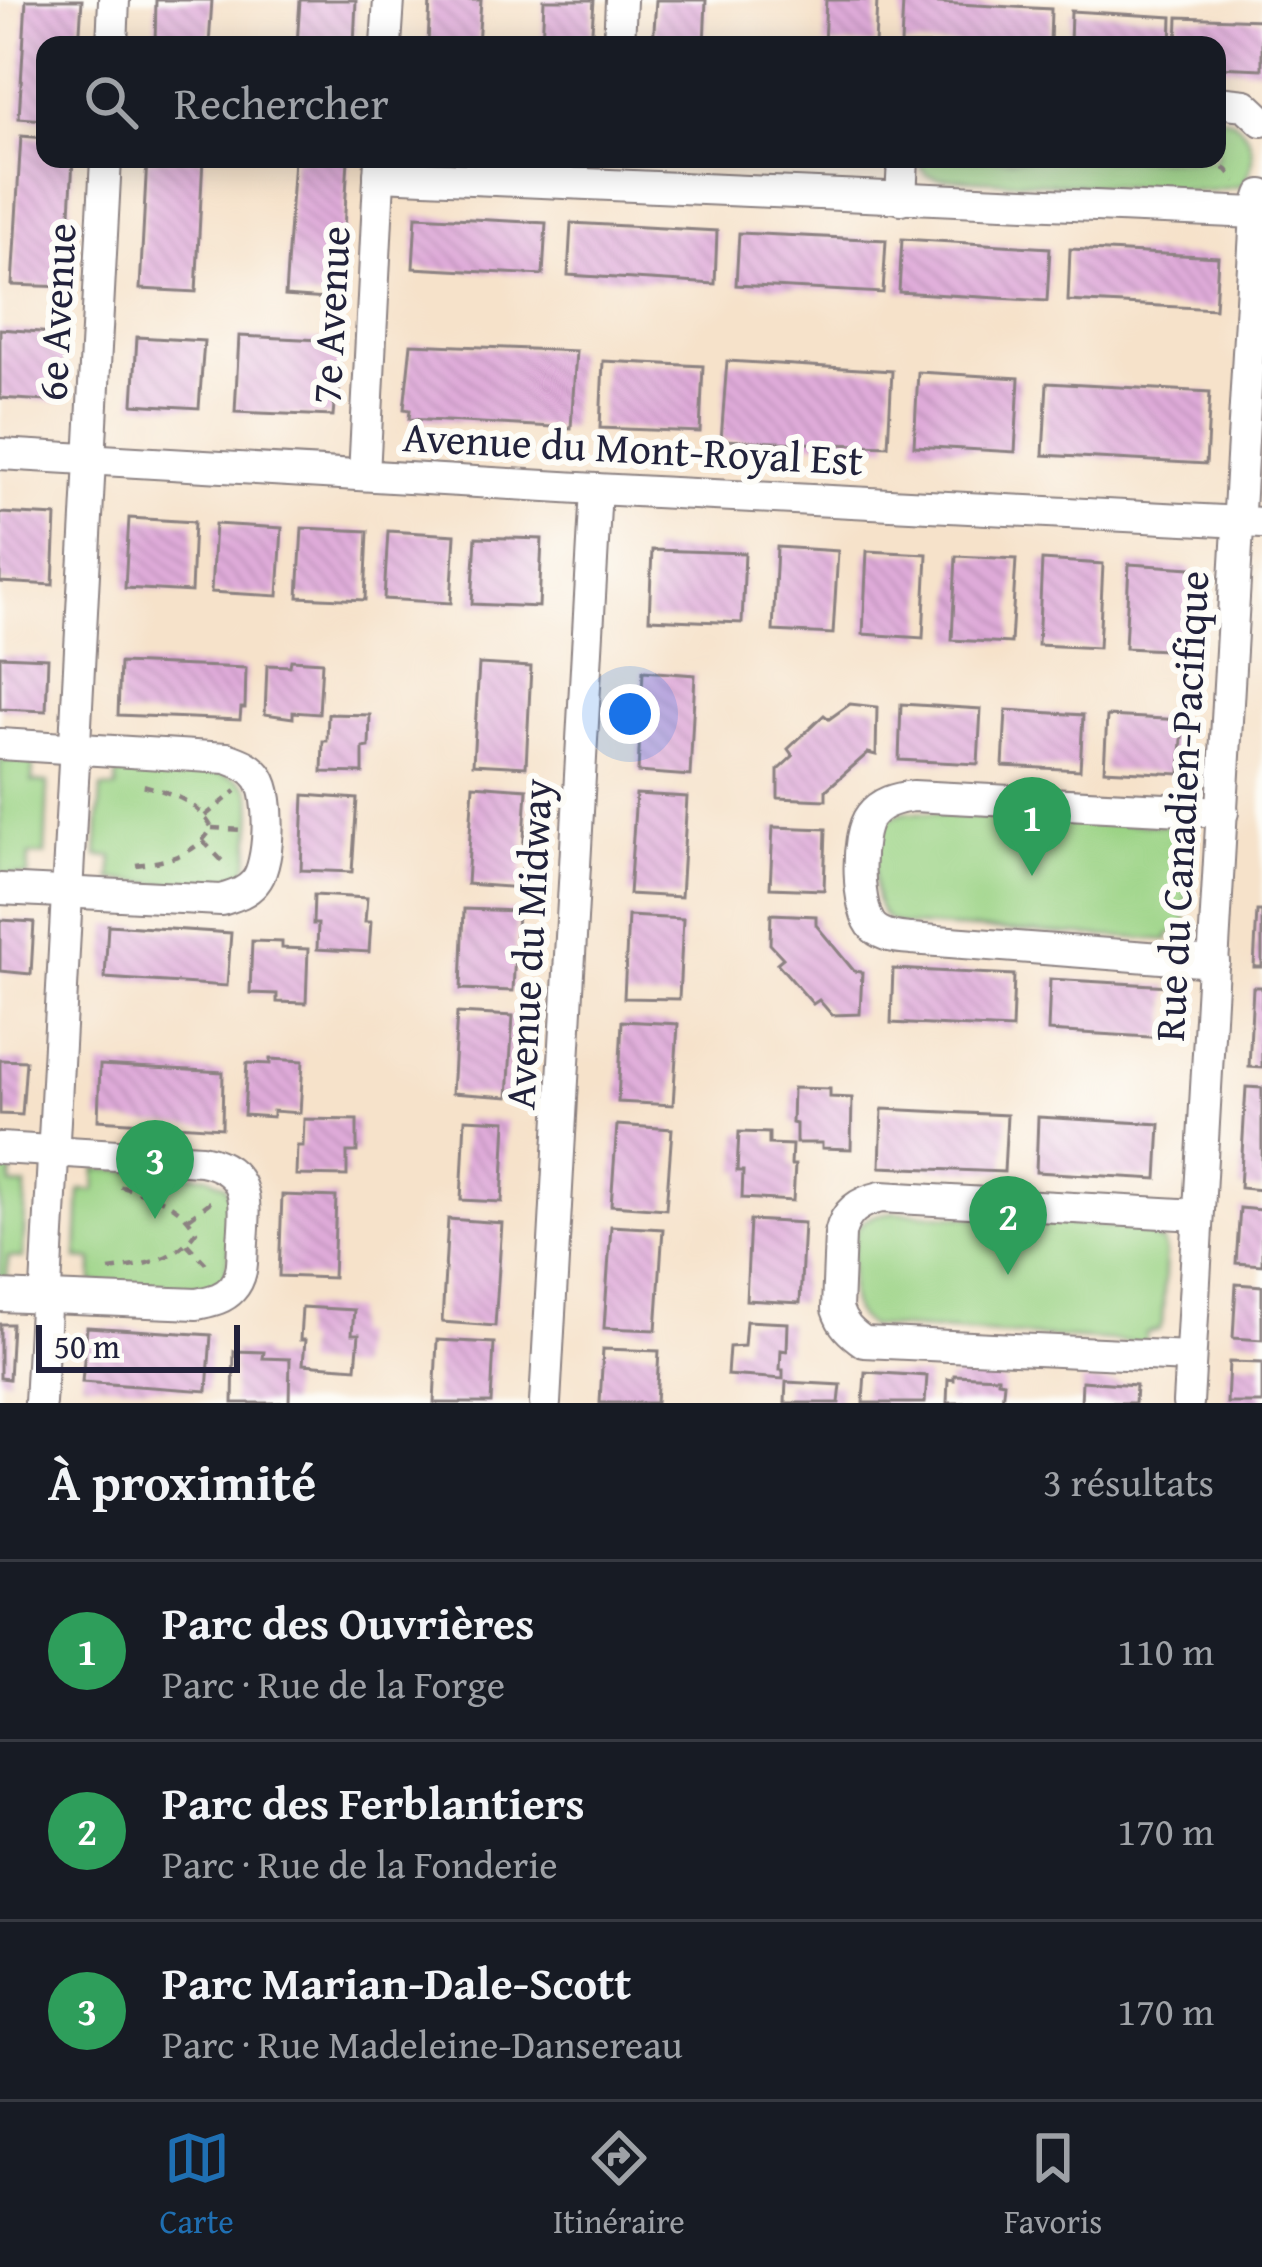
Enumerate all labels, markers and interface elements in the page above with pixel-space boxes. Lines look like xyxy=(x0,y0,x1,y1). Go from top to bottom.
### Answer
search box xyxy=(36,36,1226,168)
icon: search xyxy=(78,69,144,135)
text: Rechercher xyxy=(174,70,389,135)
street label: 6e Avenue xyxy=(20,221,91,403)
street label: 7e Avenue xyxy=(294,224,365,406)
street label: Avenue du Mont-Royal Est xyxy=(401,405,865,490)
street label: Rue du Canadien-Pacifique xyxy=(1138,569,1223,1043)
your location xyxy=(600,684,660,744)
street label: Avenue du Midway xyxy=(488,777,567,1111)
pin: 1 xyxy=(993,777,1071,876)
pin: 3 xyxy=(116,1120,194,1219)
pin: 2 xyxy=(969,1176,1047,1275)
scale bar xyxy=(36,1319,240,1372)
text: 50 m xyxy=(54,1322,120,1370)
text: À proximité xyxy=(48,1444,316,1519)
text: 3 résultats xyxy=(1043,1453,1214,1510)
text: Parc des Ouvrières xyxy=(162,1590,534,1655)
text: 1 xyxy=(77,1622,97,1679)
text: 110 m xyxy=(1117,1622,1214,1679)
text: Parc · Rue de la Forge xyxy=(162,1655,505,1712)
text: Parc des Ferblantiers xyxy=(162,1770,585,1835)
text: 2 xyxy=(77,1802,97,1859)
text: 170 m xyxy=(1117,1802,1214,1859)
text: Parc · Rue de la Fonderie xyxy=(162,1835,558,1892)
text: Parc Marian-Dale-Scott xyxy=(162,1950,631,2015)
text: 3 xyxy=(77,1982,97,2039)
text: 170 m xyxy=(1117,1982,1214,2039)
text: Parc · Rue Madeleine-Dansereau xyxy=(162,2015,683,2072)
tab: Carte xyxy=(160,2125,234,2245)
tab: Itinéraire xyxy=(553,2125,685,2245)
tab: Favoris xyxy=(1004,2125,1102,2245)

